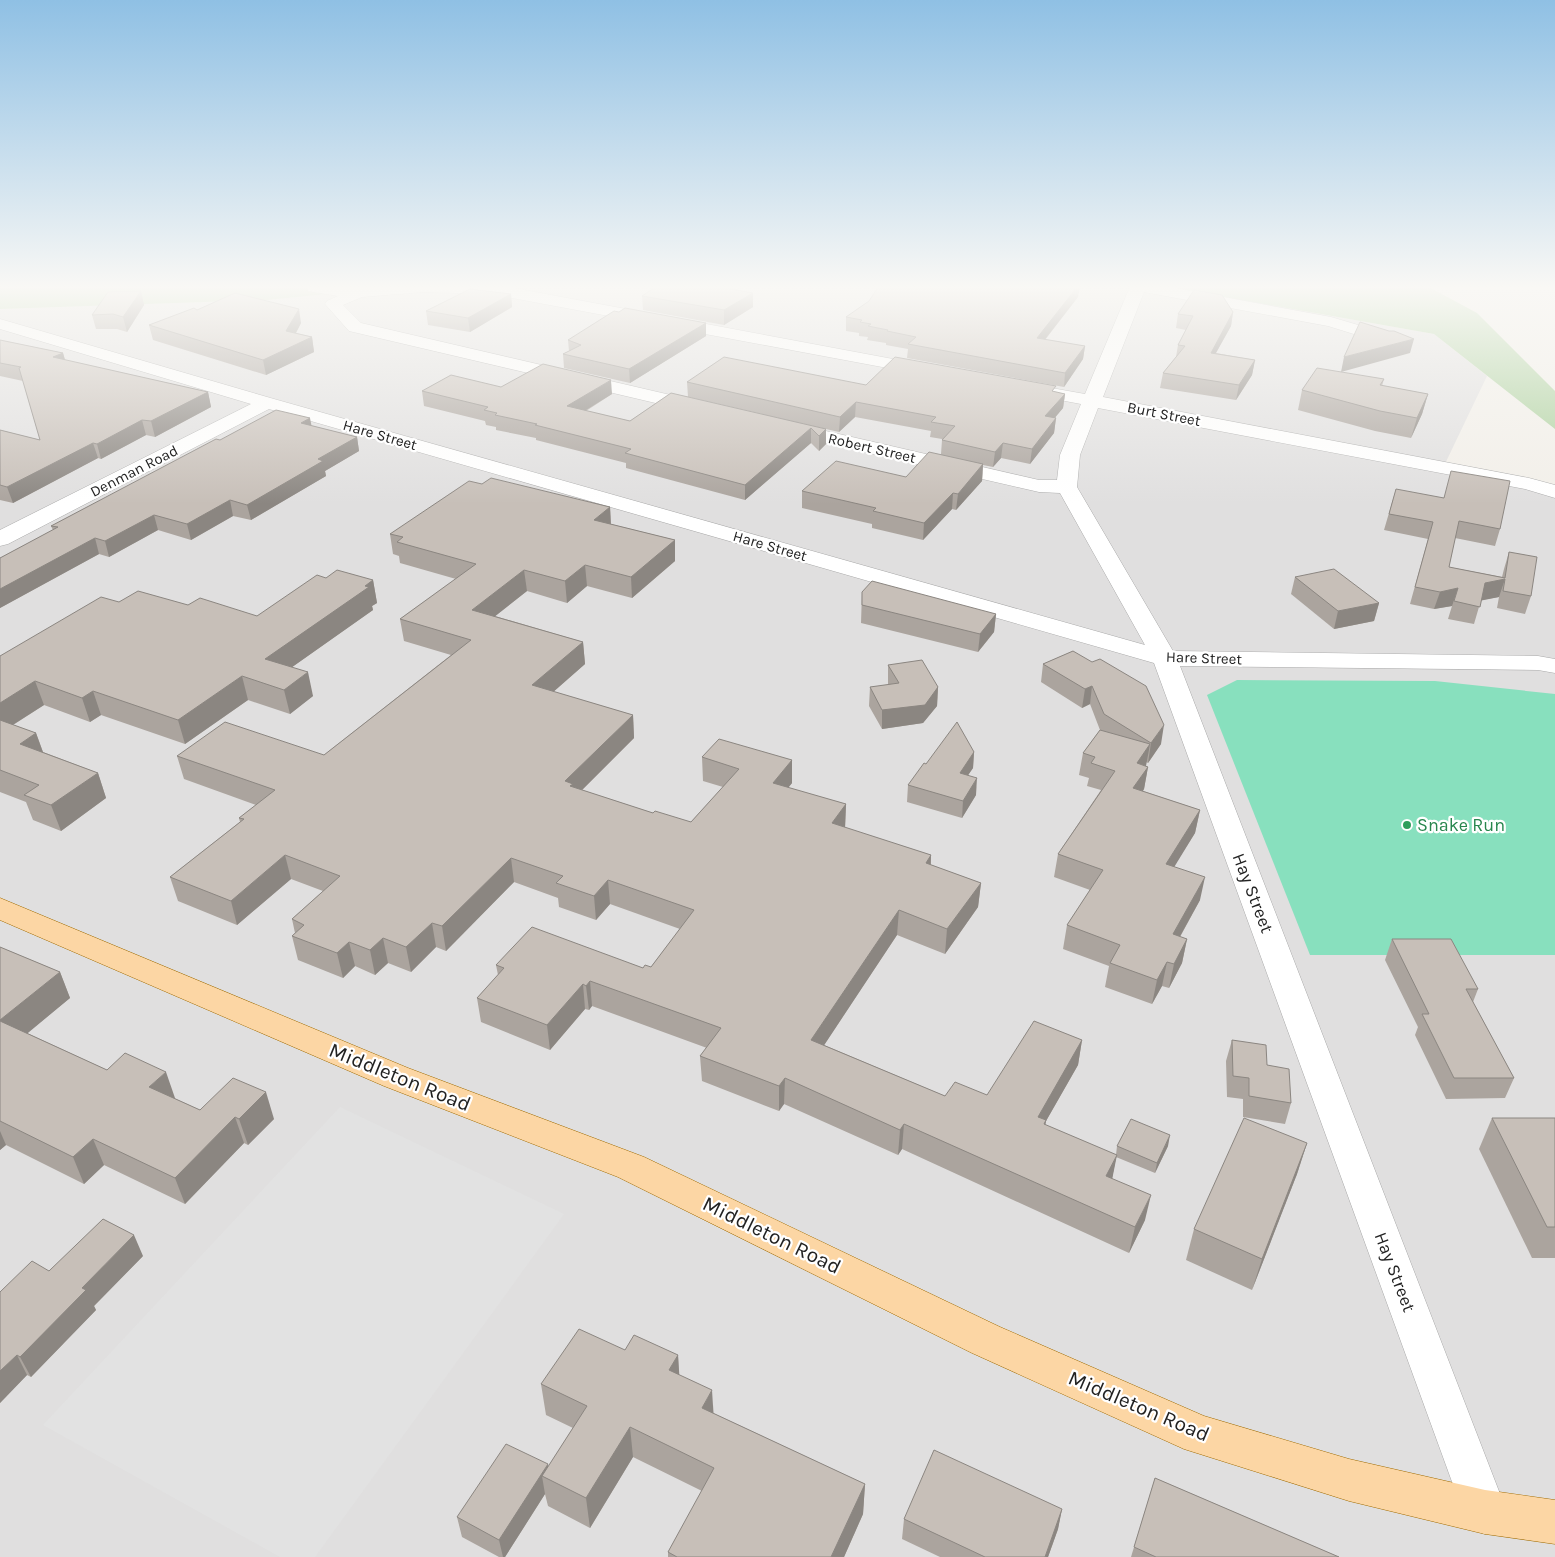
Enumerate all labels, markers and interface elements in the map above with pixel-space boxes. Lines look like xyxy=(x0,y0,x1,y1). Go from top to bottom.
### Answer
street label: Burt Street xyxy=(1126,398,1202,430)
street label: Hare Street xyxy=(341,416,419,454)
street label: Robert Street xyxy=(826,429,918,467)
street label: Denman Road xyxy=(87,441,181,501)
street label: Hare Street xyxy=(731,527,809,565)
street label: Hare Street xyxy=(1166,648,1243,668)
place label: Snake Run xyxy=(1417,814,1505,836)
marker: Snake Run xyxy=(1401,819,1413,831)
street label: Hay Street xyxy=(1228,850,1278,936)
street label: Middleton Road xyxy=(326,1038,474,1116)
street label: Middleton Road xyxy=(699,1191,845,1279)
street label: Hay Street xyxy=(1370,1229,1420,1315)
street label: Middleton Road xyxy=(1065,1365,1213,1447)

